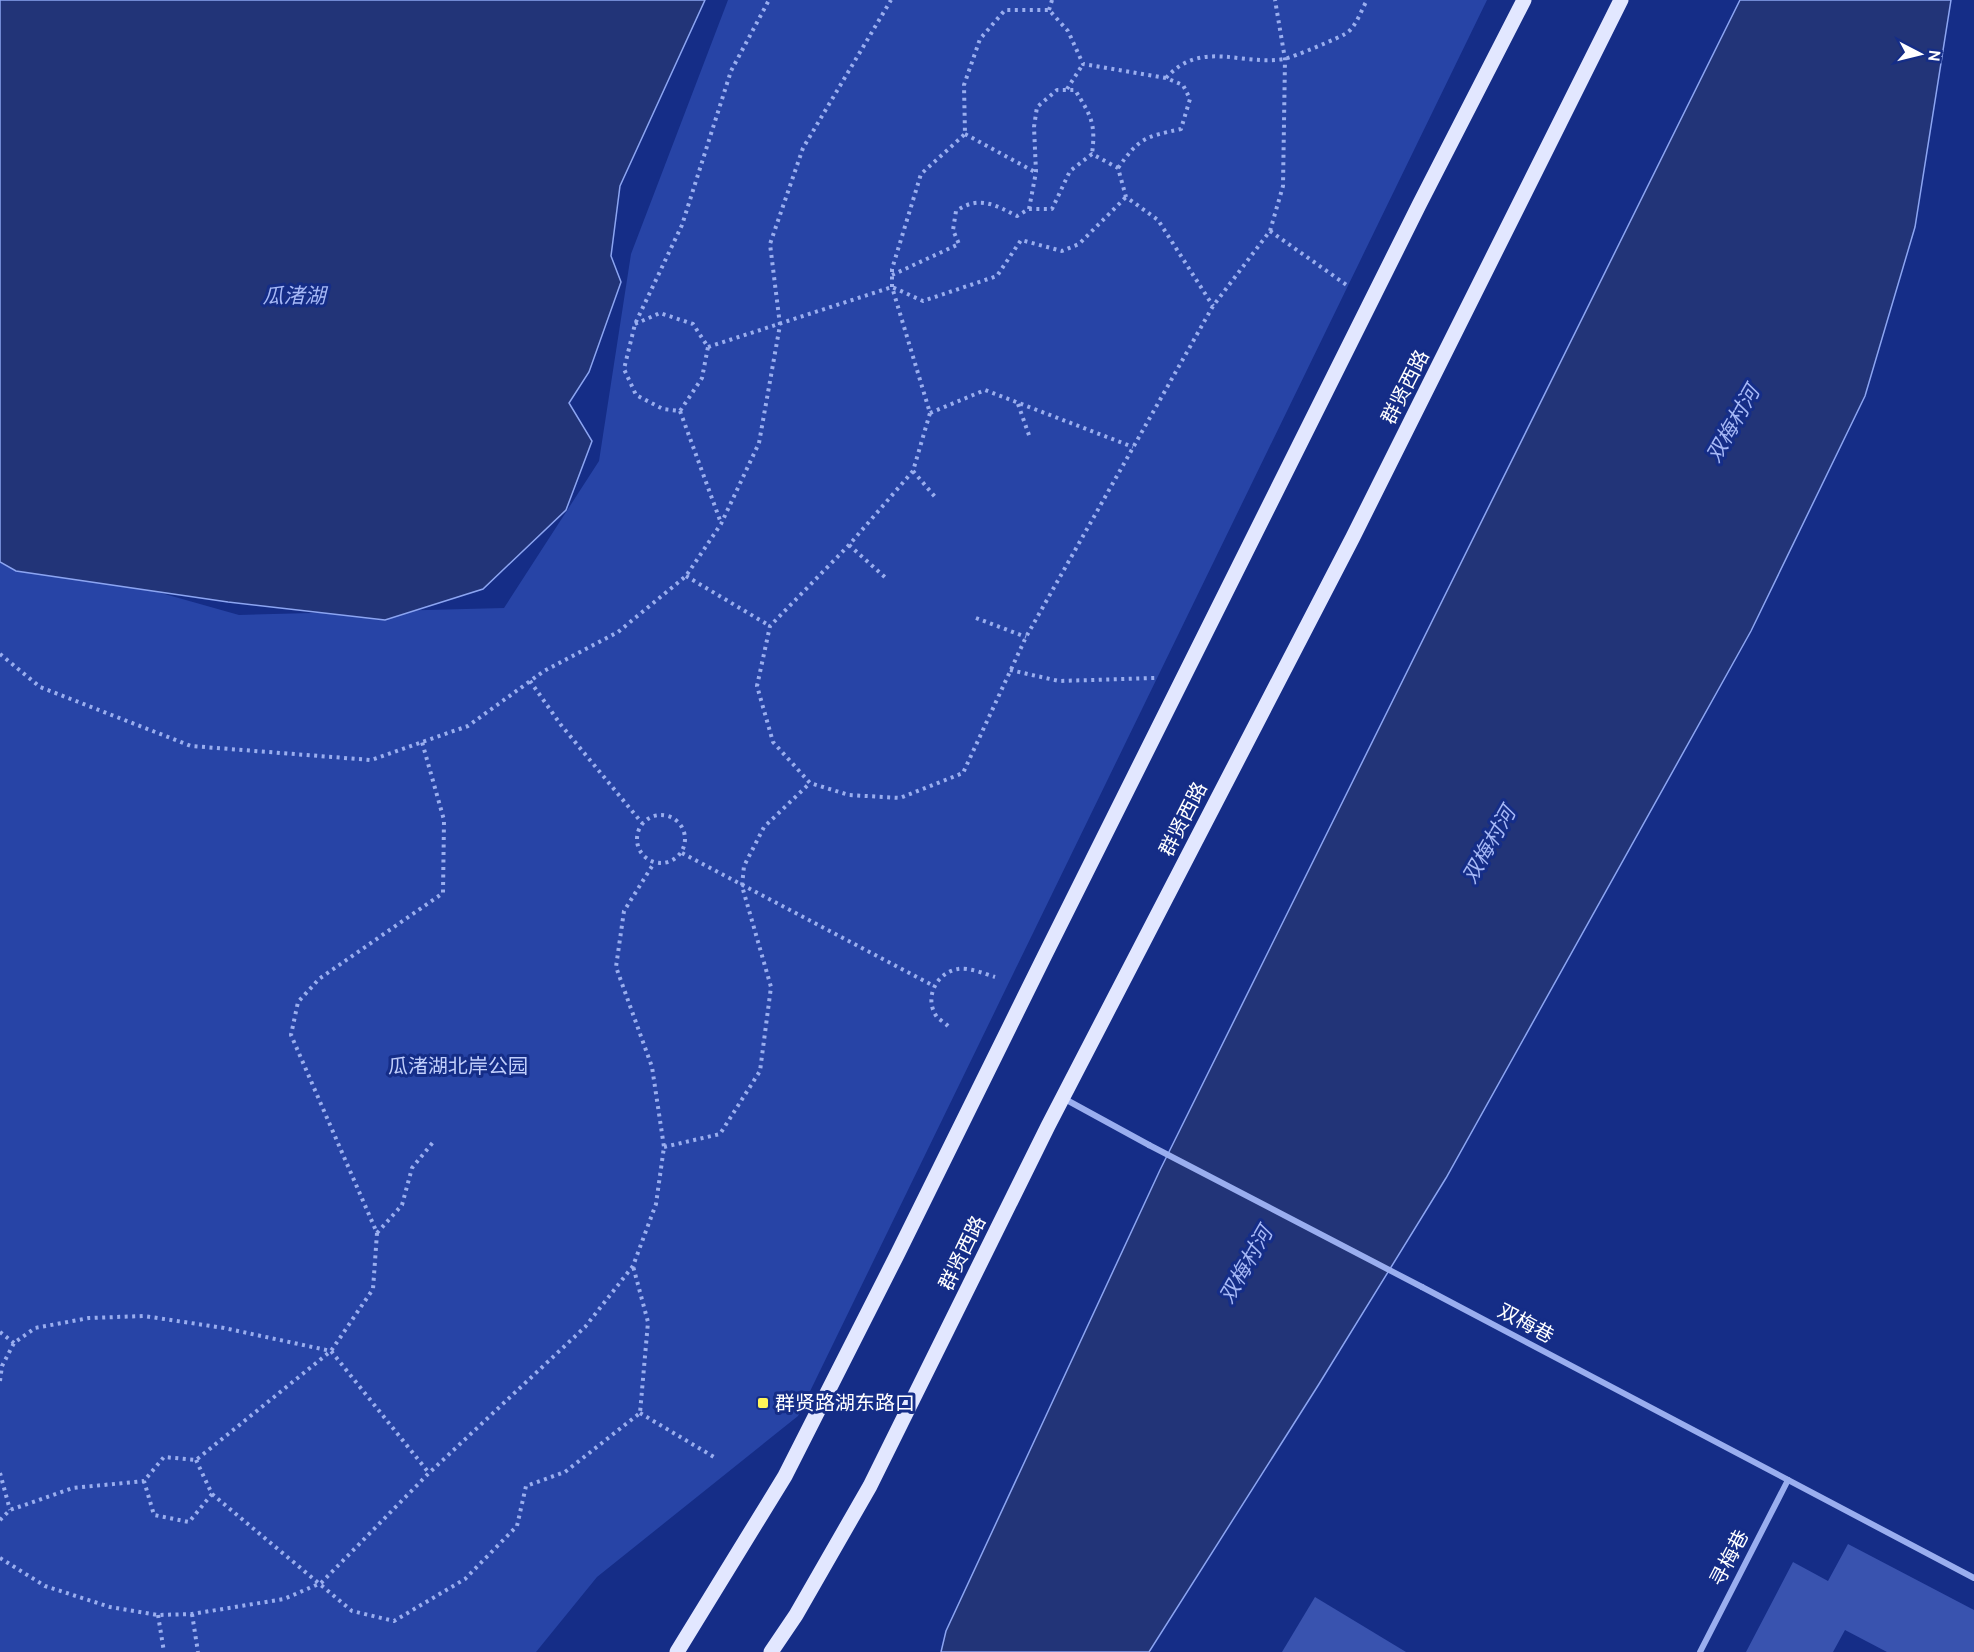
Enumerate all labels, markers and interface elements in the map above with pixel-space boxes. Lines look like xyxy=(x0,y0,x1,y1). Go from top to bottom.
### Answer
north arrow xyxy=(1890,24,1950,84)
text: N xyxy=(1924,49,1945,63)
water label: 瓜渚湖 xyxy=(263,283,328,308)
street label: 群贤西路 xyxy=(1376,346,1434,428)
water label: 双梅村河 xyxy=(1701,378,1766,466)
street label: 群贤西路 xyxy=(1154,778,1212,860)
water label: 双梅村河 xyxy=(1457,799,1522,887)
park label: 瓜渚湖北岸公园 xyxy=(388,1054,528,1078)
street label: 群贤西路 xyxy=(934,1212,990,1294)
water label: 双梅村河 xyxy=(1214,1219,1279,1307)
street label: 双梅巷 xyxy=(1494,1298,1558,1348)
place label: 群贤路湖东路口 xyxy=(775,1391,915,1415)
marker: 群贤路湖东路口 xyxy=(756,1396,770,1410)
street label: 寻梅巷 xyxy=(1705,1526,1753,1590)

